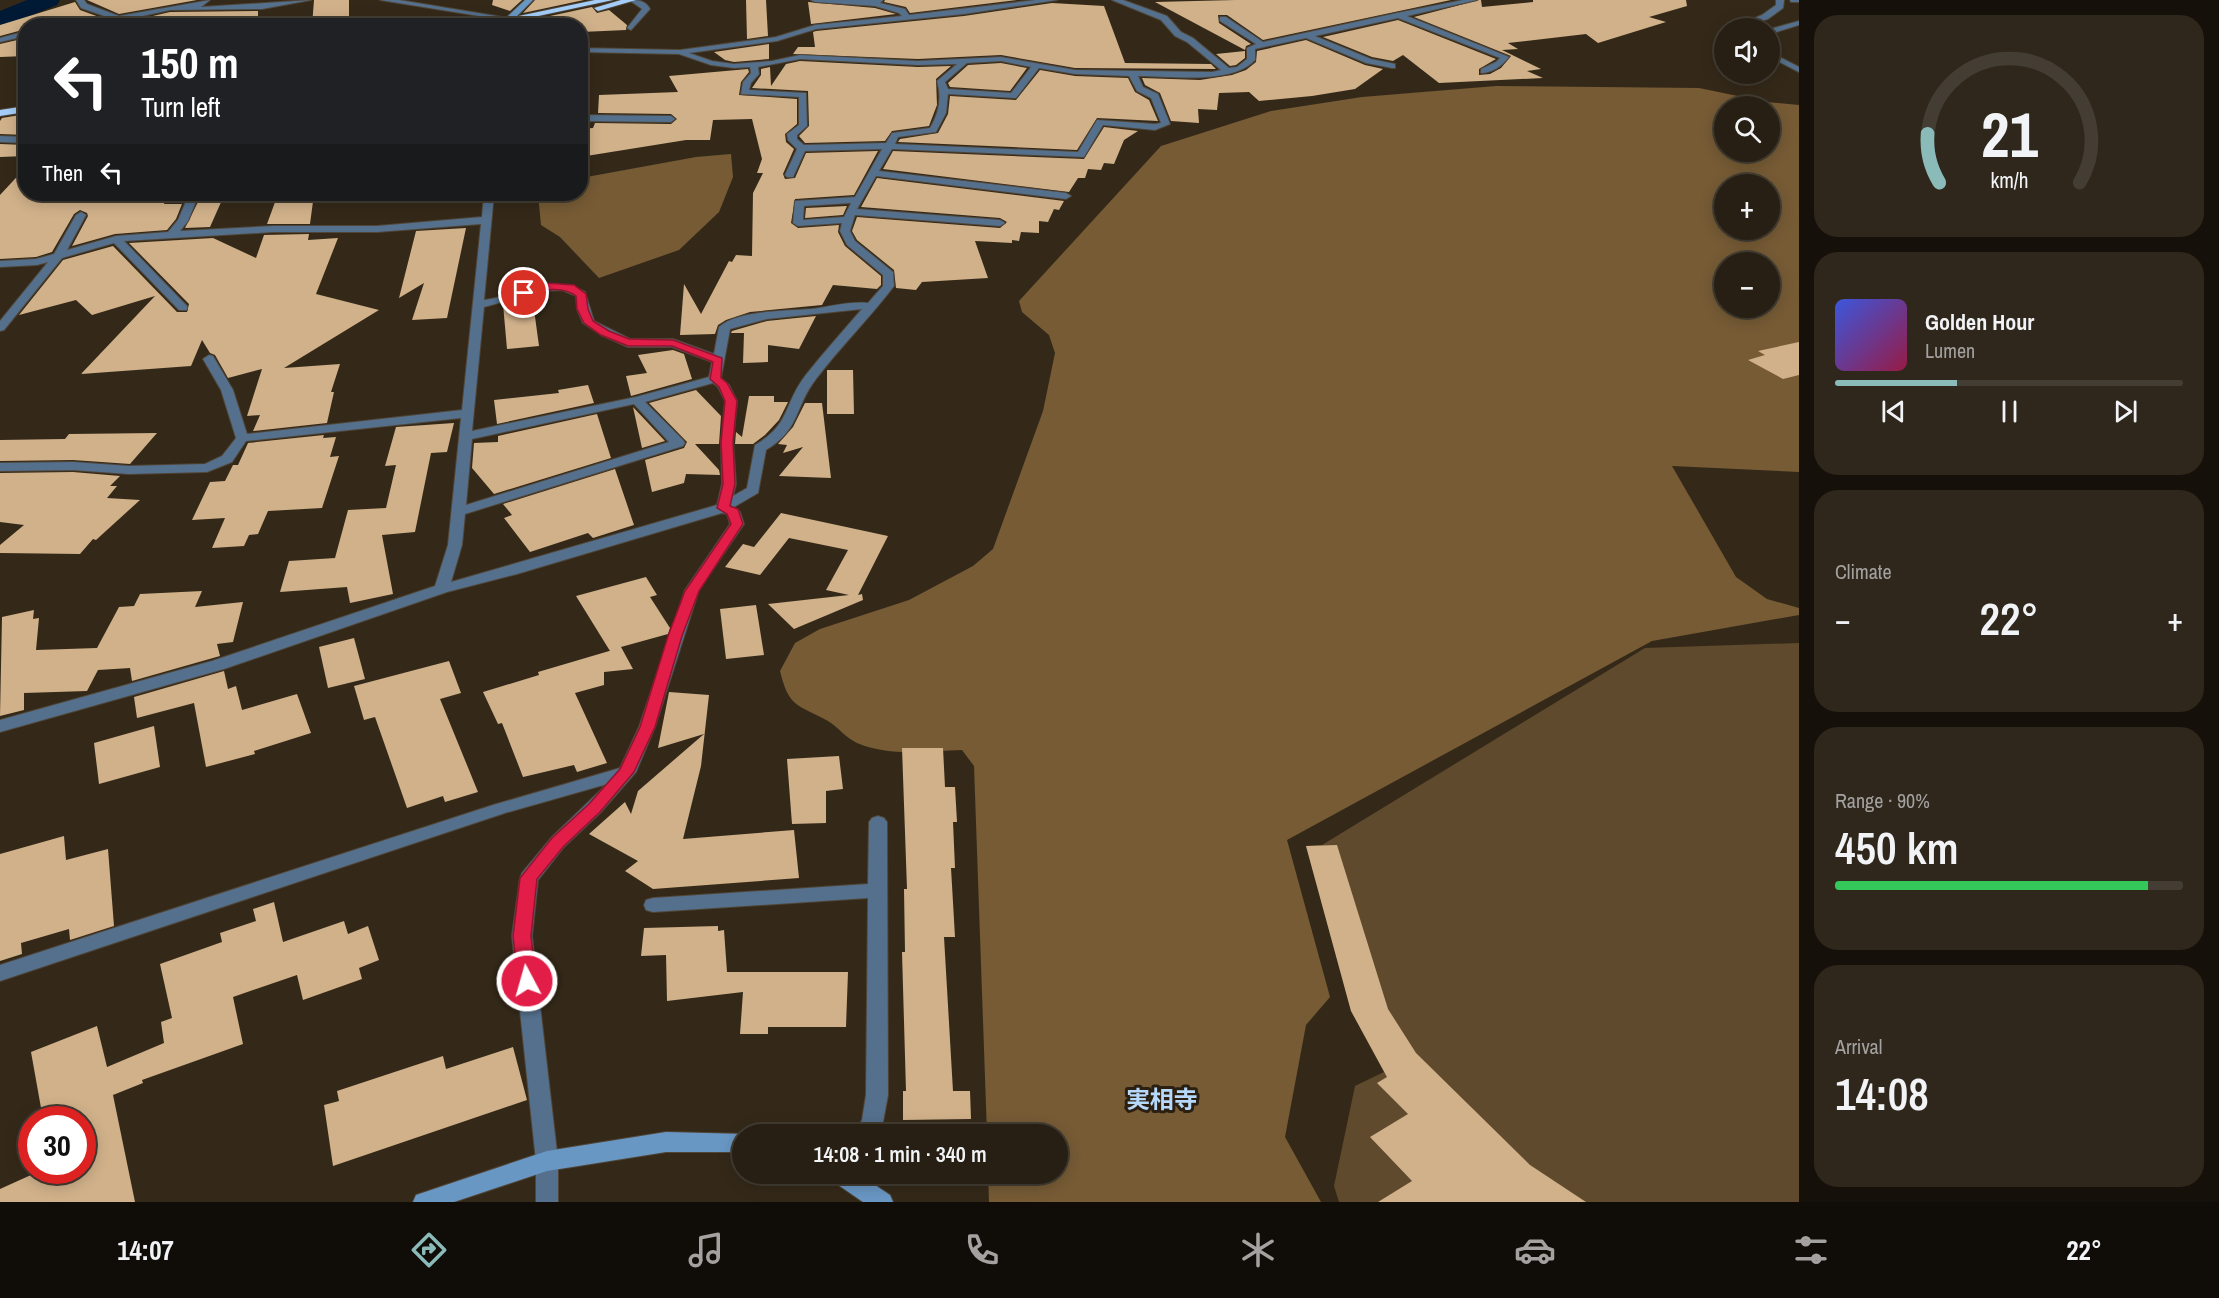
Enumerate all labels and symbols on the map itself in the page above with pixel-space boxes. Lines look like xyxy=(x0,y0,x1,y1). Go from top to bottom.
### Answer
pin xyxy=(498,267,549,318)
position arrow xyxy=(495,949,559,1013)
district label: 実相寺 xyxy=(1126,1083,1198,1115)
speed limit sign: 30 xyxy=(18,1106,96,1184)

